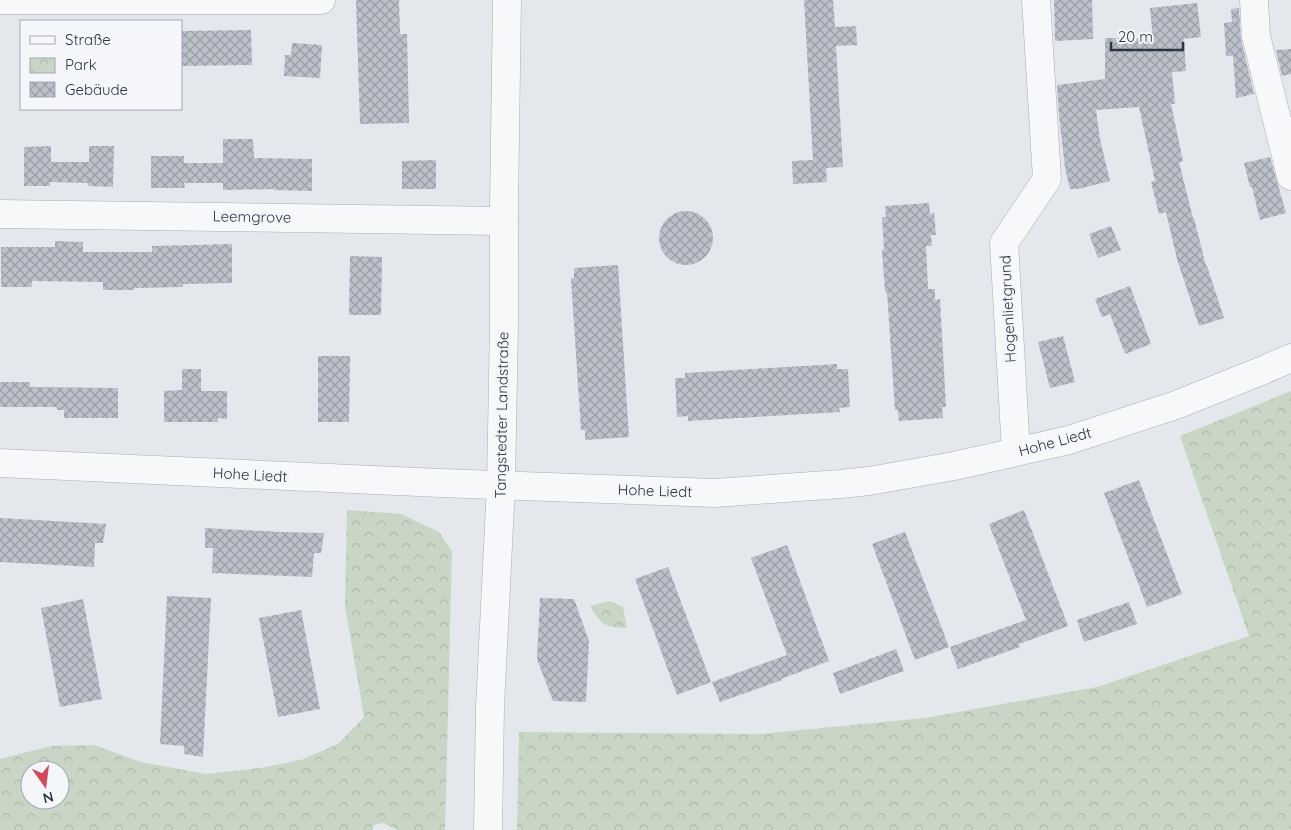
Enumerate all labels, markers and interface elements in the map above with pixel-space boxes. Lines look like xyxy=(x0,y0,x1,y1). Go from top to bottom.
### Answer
legend xyxy=(20,20,182,110)
scale bar xyxy=(1111,20,1184,52)
text: 20 m xyxy=(1118,27,1153,46)
text: Straße xyxy=(65,30,111,49)
text: Park xyxy=(65,55,97,74)
text: Gebäude xyxy=(65,80,128,99)
street label: Leemgrove xyxy=(212,206,292,227)
street label: Hogenlietgrund xyxy=(995,255,1020,363)
street label: Tangstedter Landstraße xyxy=(491,331,512,498)
street label: Hohe Liedt xyxy=(1016,423,1093,460)
street label: Hohe Liedt xyxy=(212,463,288,486)
street label: Hohe Liedt xyxy=(617,480,693,501)
north arrow xyxy=(20,760,70,810)
text: N xyxy=(41,788,55,808)

